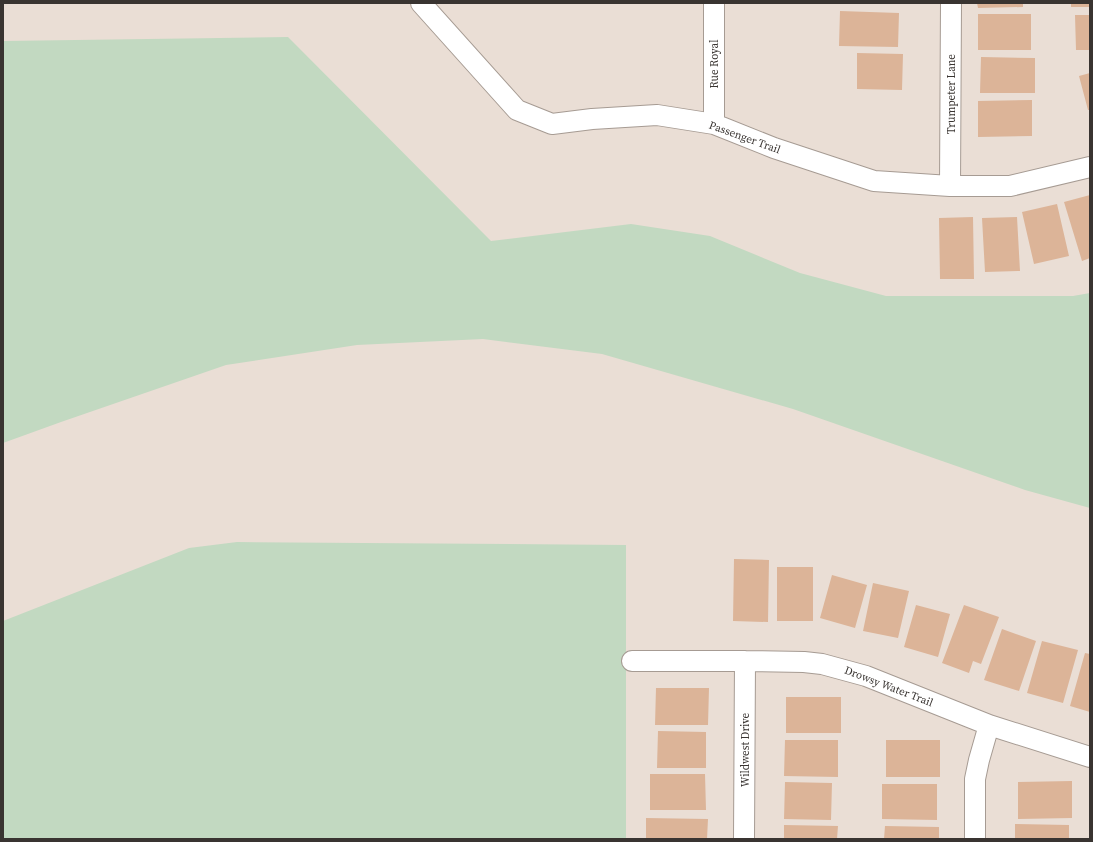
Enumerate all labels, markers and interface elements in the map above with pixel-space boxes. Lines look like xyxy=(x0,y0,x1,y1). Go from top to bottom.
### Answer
street label: Rue Royal xyxy=(707,40,722,88)
street label: Trumpeter Lane xyxy=(944,54,959,134)
street label: Passenger Trail xyxy=(707,118,783,157)
street label: Drowsy Water Trail xyxy=(842,663,935,710)
street label: Wildwest Drive xyxy=(738,712,753,787)

